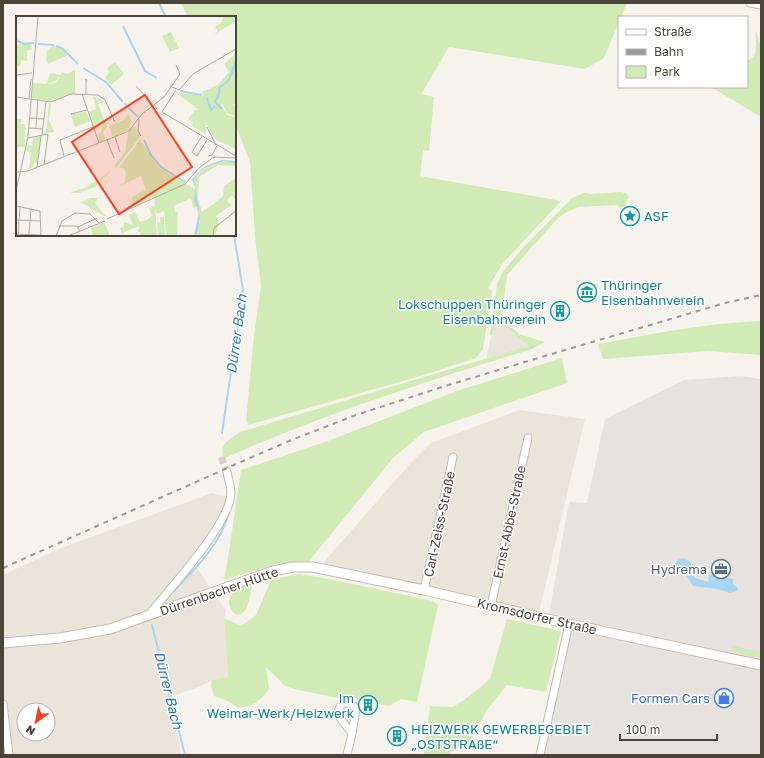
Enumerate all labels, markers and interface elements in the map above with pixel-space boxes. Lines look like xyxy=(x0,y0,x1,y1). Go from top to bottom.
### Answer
inset map xyxy=(16,16,236,236)
legend xyxy=(618,16,748,88)
text: Straße xyxy=(654,24,692,39)
text: Bahn xyxy=(654,44,684,59)
text: Park xyxy=(654,64,680,79)
place icon: ASF xyxy=(619,205,641,227)
place label: ASF xyxy=(644,208,669,224)
place label: Thüringer Eisenbahnverein xyxy=(601,277,704,308)
museum icon: Thüringer Eisenbahnverein xyxy=(576,281,598,303)
water label: Dürrer Bach xyxy=(222,292,250,375)
place label: Lokschuppen Thüringer Eisenbahnverein xyxy=(398,296,546,327)
building icon: Lokschuppen Thüringer Eisenbahnverein xyxy=(549,300,571,322)
street label: Ernst-Abbe-Straße xyxy=(489,464,529,580)
street label: Carl-Zeiss-Straße xyxy=(420,470,458,578)
office icon: Hydrema xyxy=(710,558,732,580)
place label: Hydrema xyxy=(651,561,707,577)
street label: Dürrenbacher Hütte xyxy=(158,563,280,619)
street label: Kromsdorfer Straße xyxy=(476,594,598,638)
water label: Dürrer Bach xyxy=(151,649,187,732)
shop icon: Formen Cars xyxy=(713,687,735,709)
place label: Im Weimar-Werk/Heizwerk xyxy=(207,690,355,721)
place label: Formen Cars xyxy=(631,690,710,706)
building icon: Im Weimar-Werk/Heizwerk xyxy=(357,694,379,716)
north arrow xyxy=(16,702,56,742)
scale bar xyxy=(620,716,717,742)
place label: HEIZWERK GEWERBEGEBIET „OSTSTRAßE“ xyxy=(411,721,591,752)
text: 100 m xyxy=(626,722,660,737)
text: N xyxy=(23,723,37,739)
building icon: HEIZWERK GEWERBEGEBIET „OSTSTRAßE“ xyxy=(386,725,408,747)

